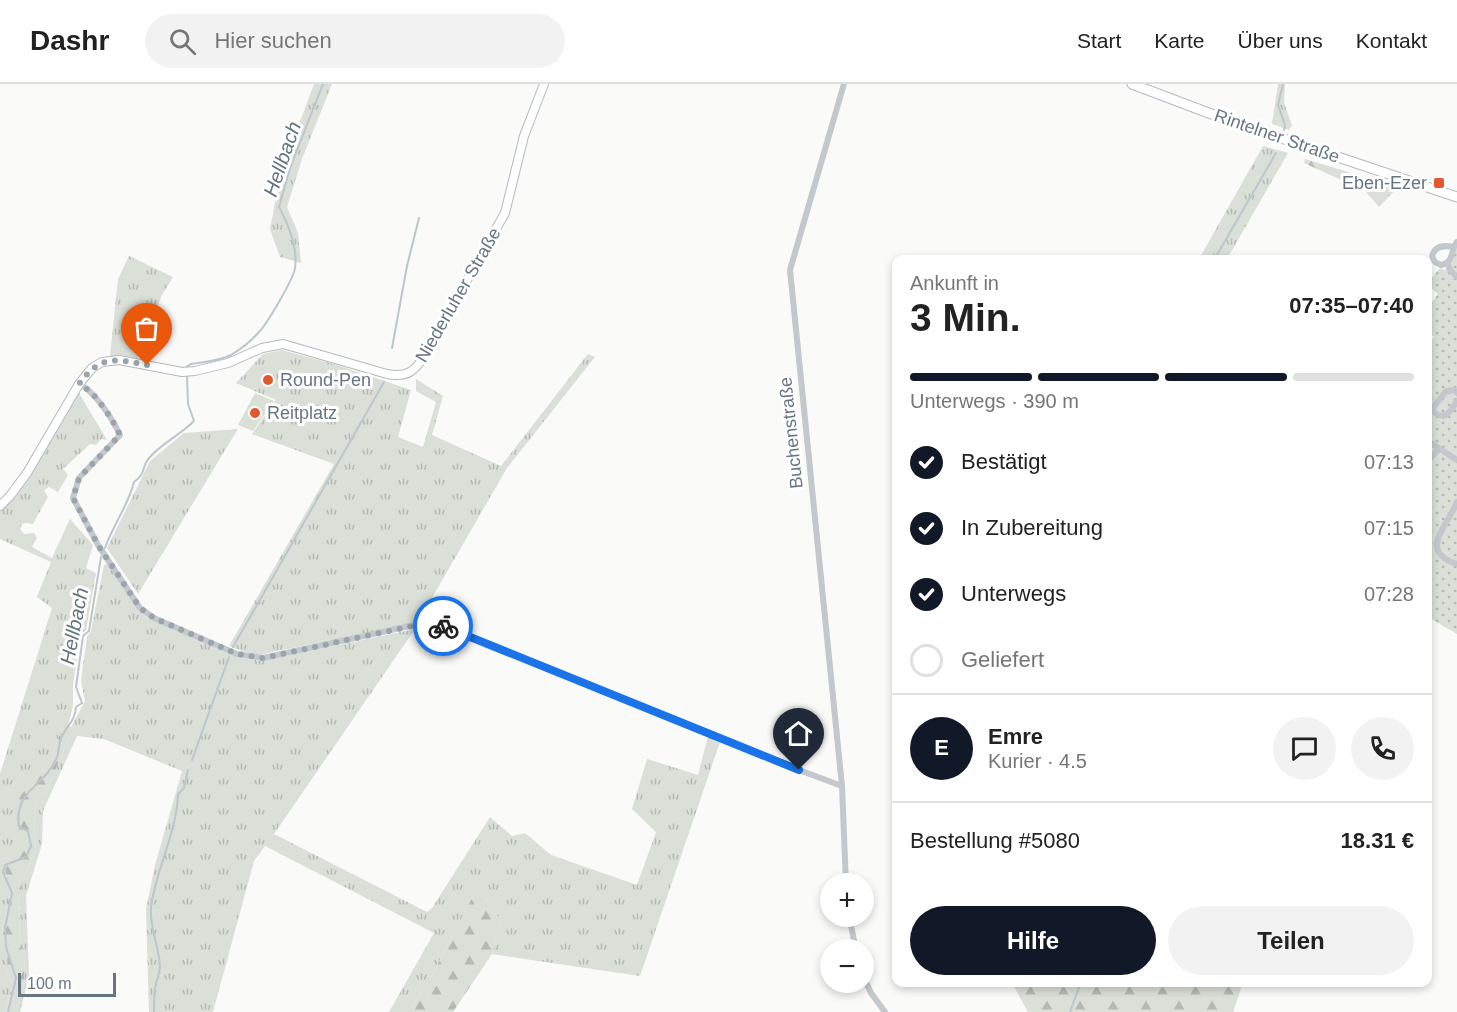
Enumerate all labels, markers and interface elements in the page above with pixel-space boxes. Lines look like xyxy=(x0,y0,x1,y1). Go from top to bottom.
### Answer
search box xyxy=(145,14,565,68)
text: Dashr xyxy=(30,25,109,56)
icon: search xyxy=(166,25,199,58)
text: Hier suchen xyxy=(214,28,332,53)
text: Start xyxy=(1077,29,1121,52)
text: Karte xyxy=(1154,29,1205,52)
text: Über uns xyxy=(1238,29,1323,52)
text: Kontakt xyxy=(1356,29,1427,52)
street label: Rintelner Straße xyxy=(1212,105,1342,167)
water label: Hellbach xyxy=(259,119,305,199)
place label: Eben-Ezer xyxy=(1342,173,1427,193)
marker: Eben-Ezer xyxy=(1432,176,1446,190)
street label: Niederluher Straße xyxy=(411,224,505,366)
text: Ankunft in xyxy=(910,272,999,294)
text: 07:35–07:40 xyxy=(1289,293,1414,318)
text: 3 Min. xyxy=(910,296,1021,339)
pin xyxy=(121,303,172,365)
icon: bag xyxy=(130,312,163,345)
place label: Round-Pen xyxy=(280,370,371,390)
marker: Round-Pen xyxy=(261,373,275,387)
street label: Buchenstraße xyxy=(775,376,807,490)
text: Unterwegs · 390 m xyxy=(910,390,1079,412)
place label: Reitplatz xyxy=(267,403,337,423)
marker: Reitplatz xyxy=(248,406,262,420)
icon: check xyxy=(910,446,943,479)
text: Bestätigt xyxy=(961,449,1047,474)
text: 07:13 xyxy=(1364,451,1414,473)
icon: check xyxy=(910,512,943,545)
text: In Zubereitung xyxy=(961,515,1103,540)
text: 07:15 xyxy=(1364,517,1414,539)
icon: check xyxy=(910,578,943,611)
text: Unterwegs xyxy=(961,581,1066,606)
text: 07:28 xyxy=(1364,583,1414,605)
water label: Hellbach xyxy=(56,586,92,666)
courier xyxy=(413,596,473,656)
icon: bike xyxy=(427,610,460,643)
text: Geliefert xyxy=(961,647,1044,672)
pin xyxy=(773,708,824,770)
icon: home xyxy=(782,717,815,750)
button: chat xyxy=(1273,717,1336,780)
button: phone xyxy=(1351,717,1414,780)
text: Emre xyxy=(988,724,1043,749)
text: E xyxy=(934,735,949,760)
text: Kurier · 4.5 xyxy=(988,750,1087,772)
text: Bestellung #5080 xyxy=(910,828,1080,853)
text: 18.31 € xyxy=(1341,828,1414,853)
map controls xyxy=(820,873,874,993)
button: + xyxy=(820,873,874,927)
button: Hilfe xyxy=(910,906,1156,975)
button: Teilen xyxy=(1168,906,1414,975)
button: − xyxy=(820,939,874,993)
scale bar xyxy=(18,970,116,998)
text: 100 m xyxy=(27,975,71,992)

